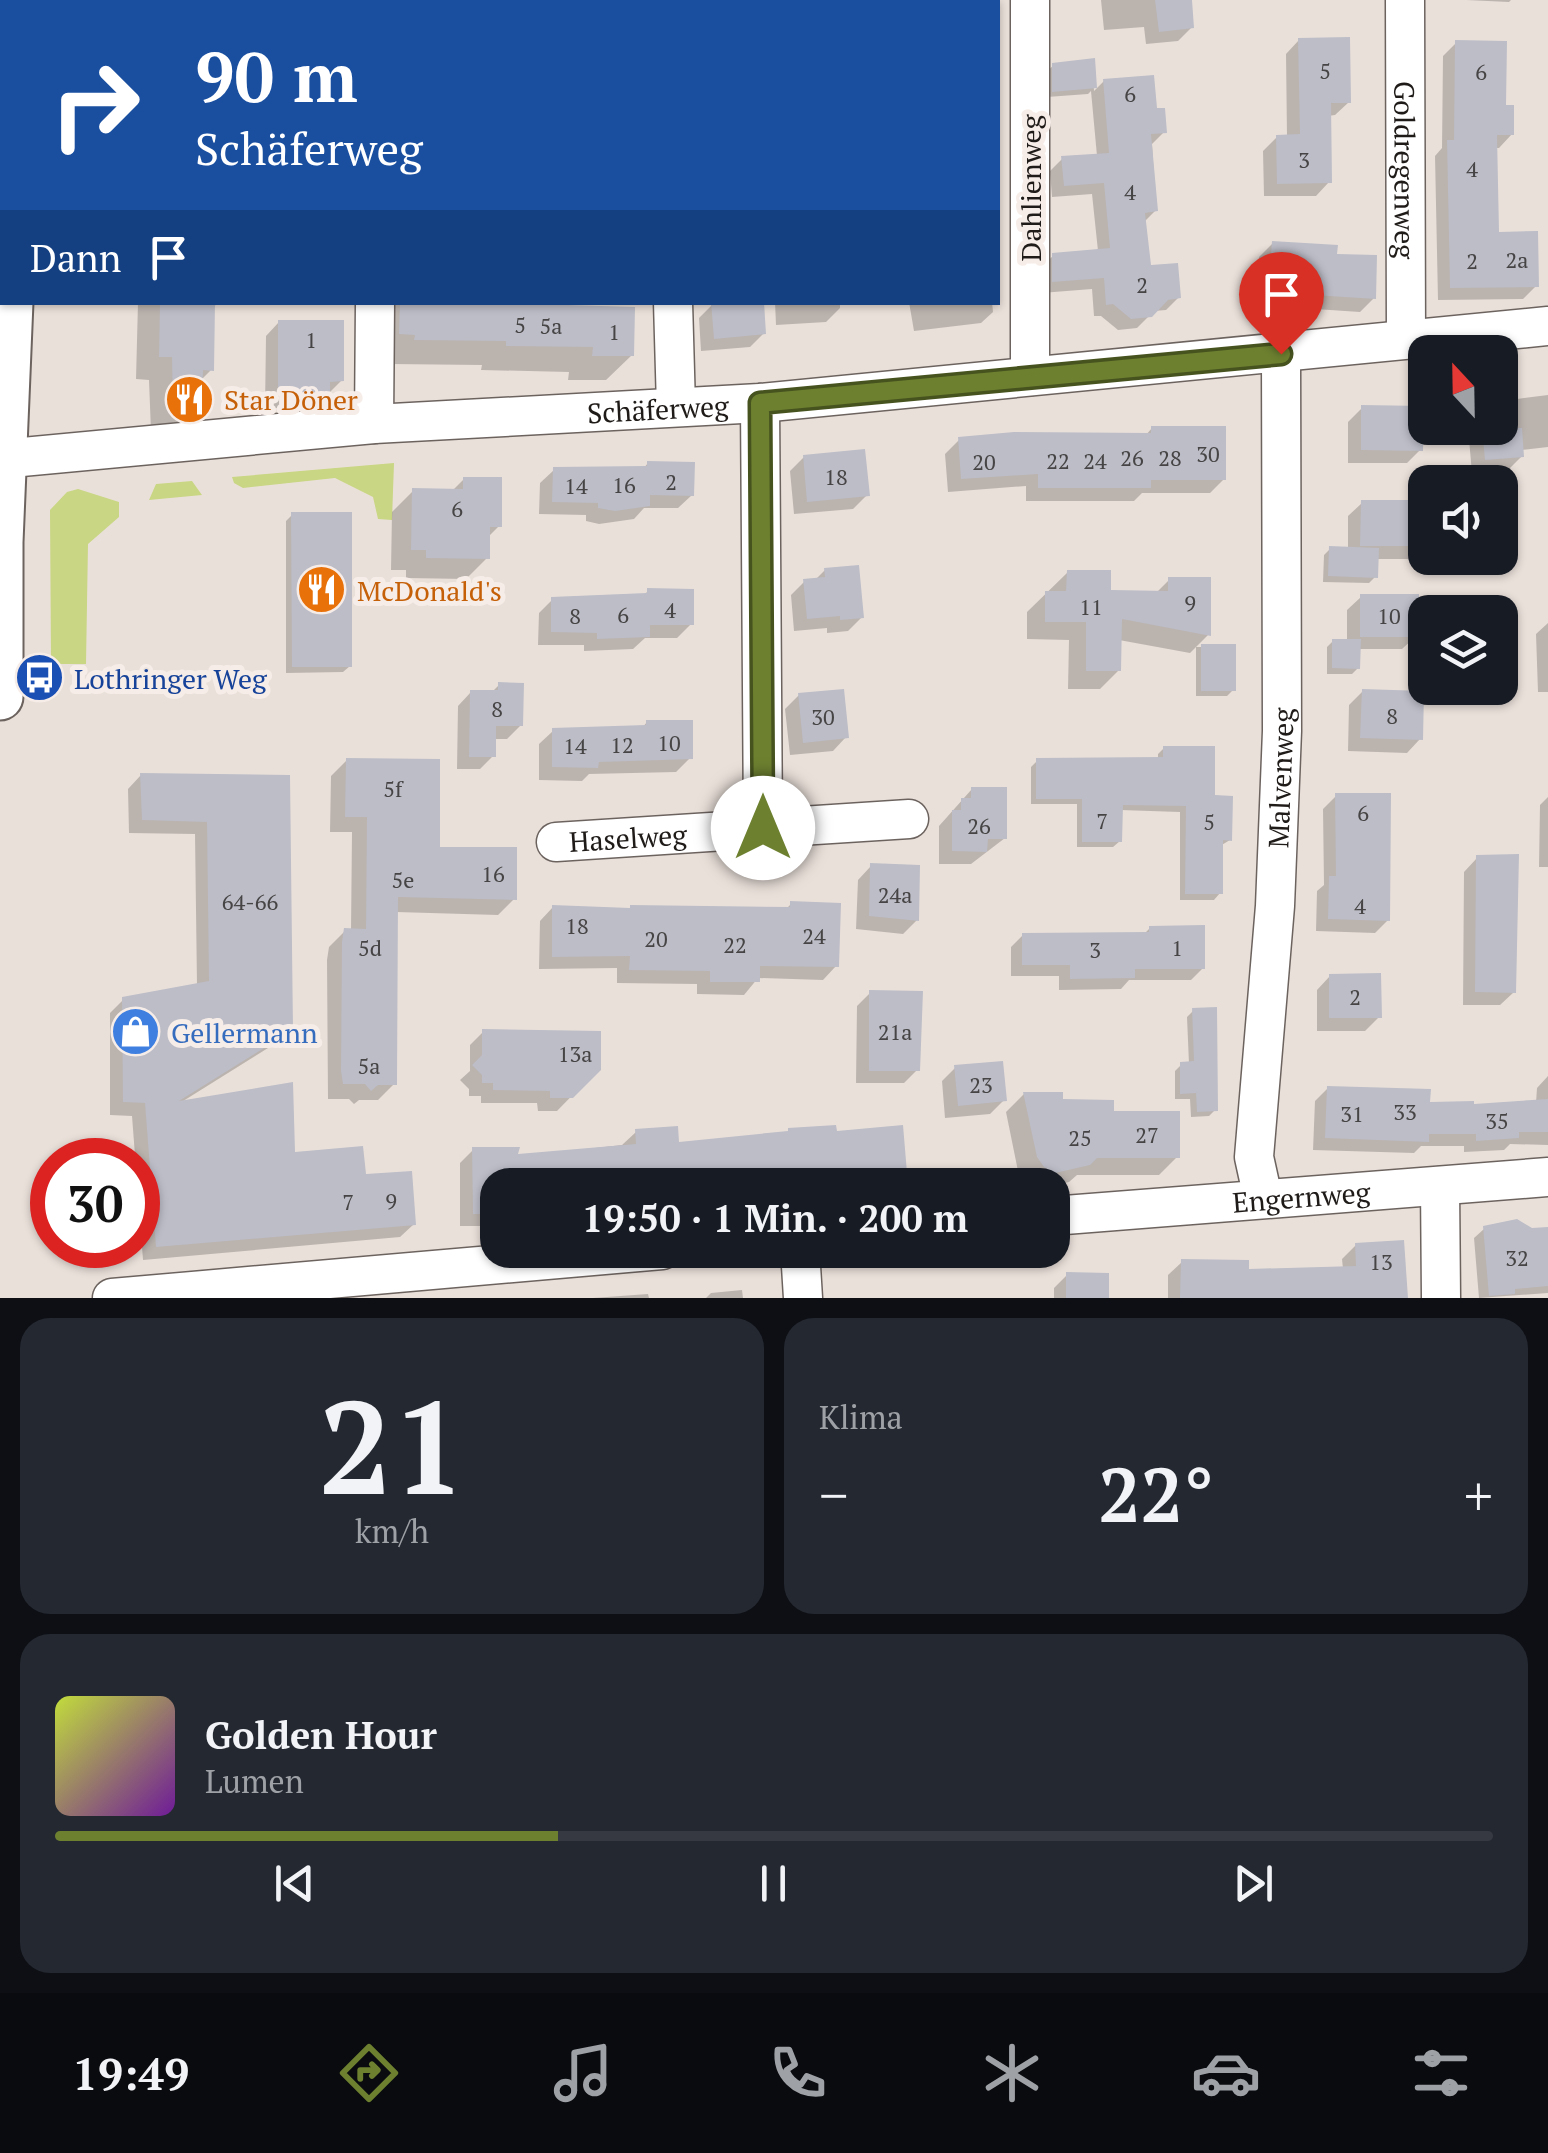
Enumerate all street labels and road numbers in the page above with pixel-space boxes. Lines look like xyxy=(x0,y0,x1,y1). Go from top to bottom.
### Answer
street label: Goldregenweg xyxy=(1387,81,1424,260)
street label: Dahlienweg xyxy=(1012,113,1049,261)
street label: Schäferweg xyxy=(586,386,731,431)
street label: Malvenweg xyxy=(1259,707,1301,849)
street label: Haselweg xyxy=(568,815,689,860)
street label: Engernweg xyxy=(1231,1172,1373,1220)

